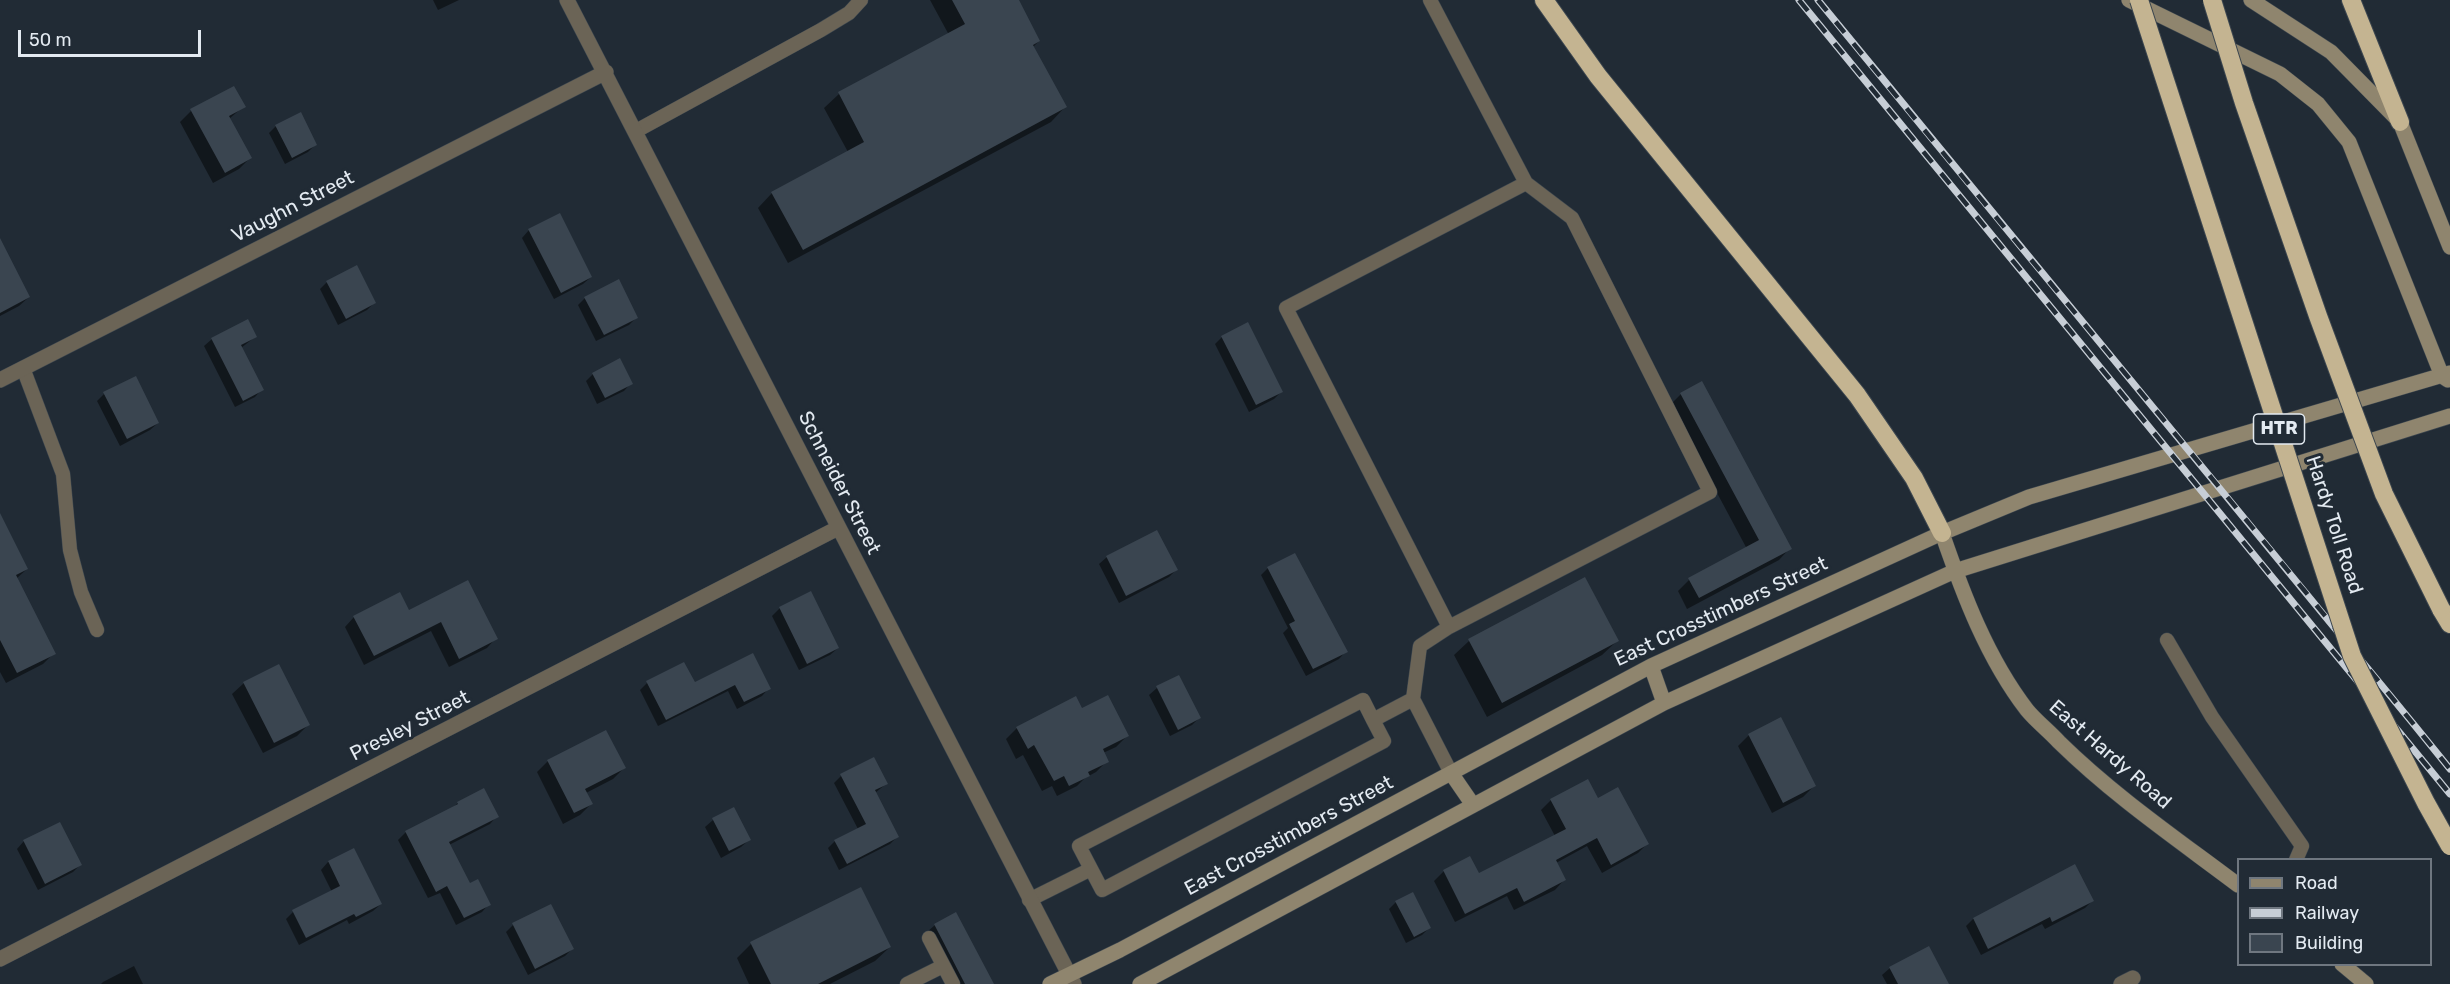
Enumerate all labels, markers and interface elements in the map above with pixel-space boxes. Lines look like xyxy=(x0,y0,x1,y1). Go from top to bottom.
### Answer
scale bar xyxy=(21,18,204,56)
text: 50 m xyxy=(29,29,72,51)
street label: Vaughn Street xyxy=(228,166,358,248)
street label: Schneider Street xyxy=(793,408,885,558)
road number: HTR xyxy=(2254,414,2304,444)
street label: Hardy Toll Road xyxy=(2300,453,2368,597)
street label: East Crosstimbers Street xyxy=(1610,552,1832,672)
street label: Presley Street xyxy=(346,686,474,766)
street label: East Hardy Road xyxy=(2044,695,2176,815)
street label: East Crosstimbers Street xyxy=(1181,771,1397,901)
legend xyxy=(2237,858,2432,966)
text: Road xyxy=(2295,872,2338,894)
text: Railway xyxy=(2295,902,2359,924)
text: Building xyxy=(2295,932,2363,954)

